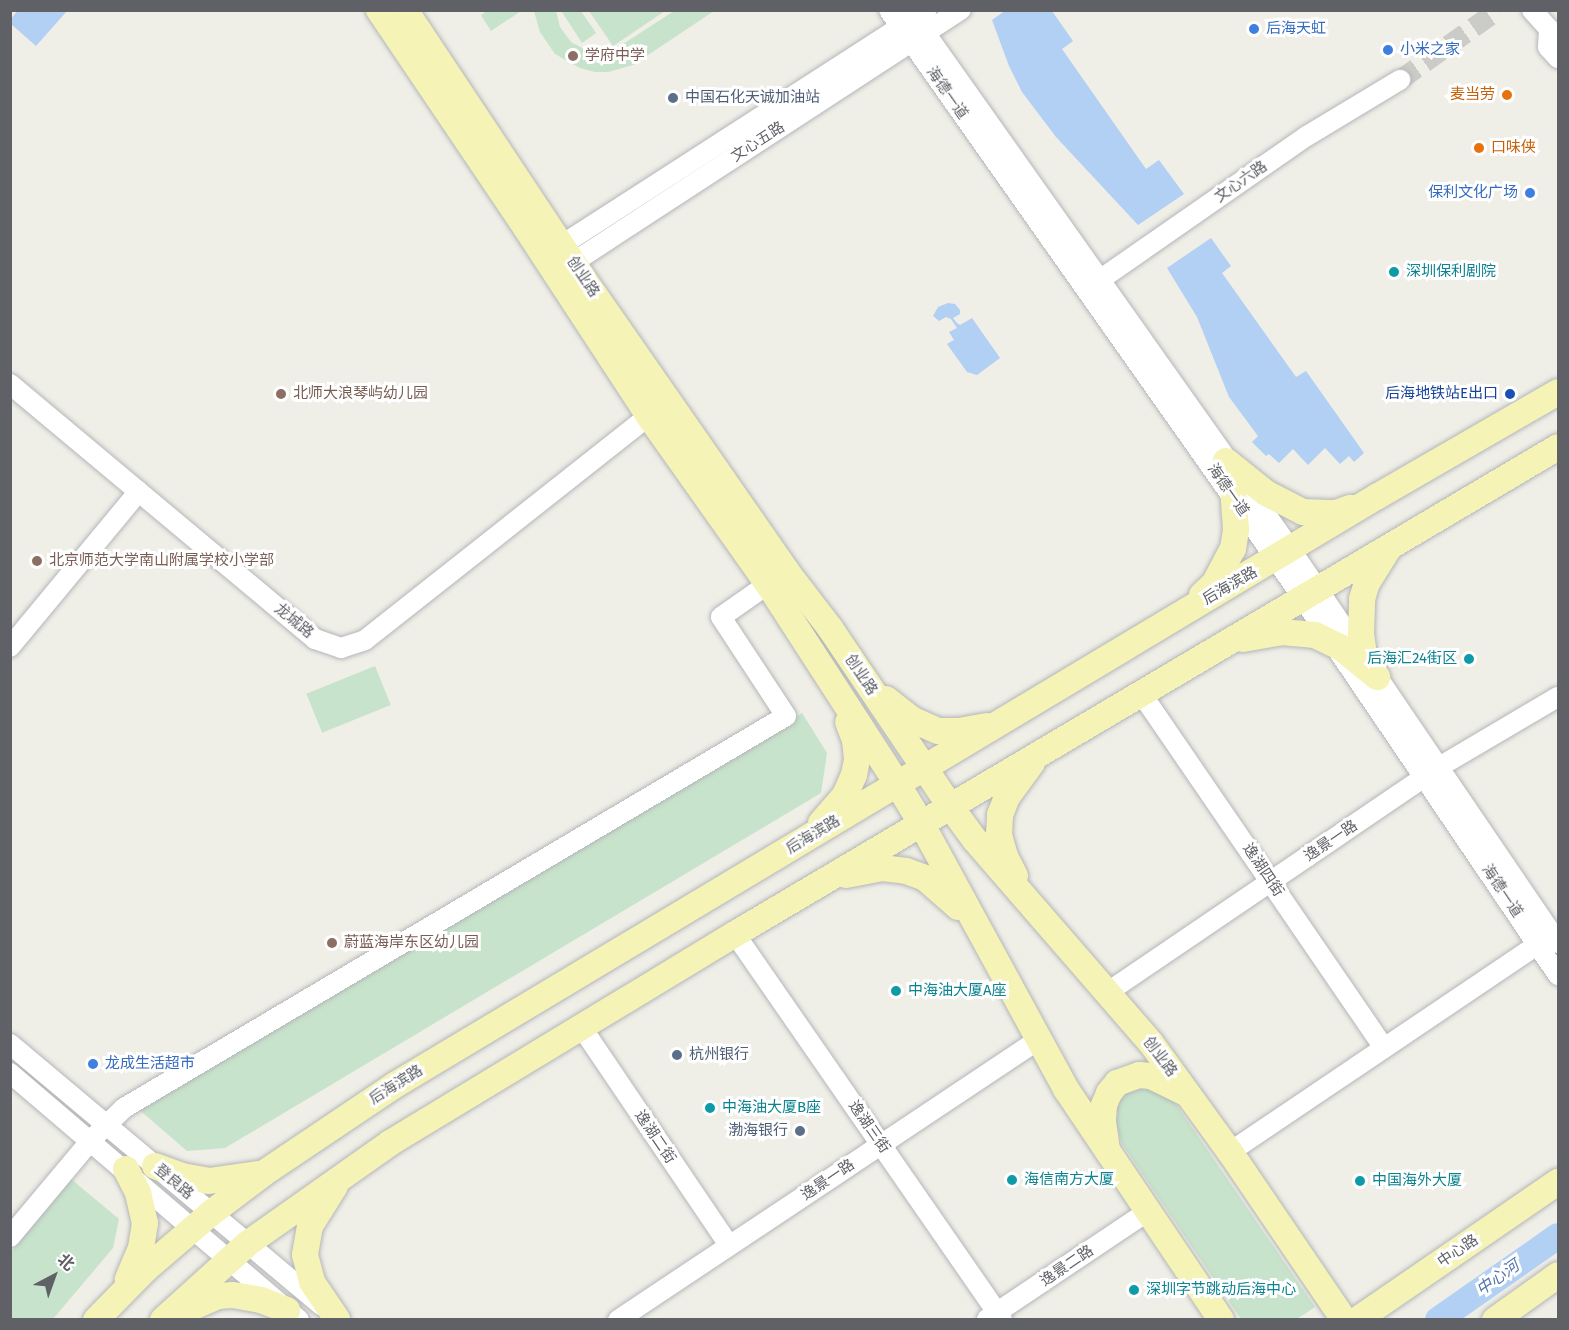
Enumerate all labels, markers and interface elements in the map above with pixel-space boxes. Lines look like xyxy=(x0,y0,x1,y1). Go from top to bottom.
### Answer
place label: 后海天虹 xyxy=(1266,20,1326,38)
marker: 后海天虹 xyxy=(1247,22,1261,36)
place label: 小米之家 xyxy=(1400,41,1460,59)
marker: 小米之家 xyxy=(1381,43,1395,57)
place label: 学府中学 xyxy=(585,47,645,65)
marker: 学府中学 xyxy=(566,49,580,63)
street label: 海德一道 xyxy=(922,63,972,123)
place label: 麦当劳 xyxy=(1450,86,1495,104)
marker: 麦当劳 xyxy=(1500,88,1514,102)
place label: 中国石化天诚加油站 xyxy=(685,89,820,107)
marker: 中国石化天诚加油站 xyxy=(666,91,680,105)
street label: 文心五路 xyxy=(728,118,788,166)
place label: 口味侠 xyxy=(1491,139,1536,157)
marker: 口味侠 xyxy=(1472,141,1486,155)
street label: 文心六路 xyxy=(1211,157,1271,207)
place label: 保利文化广场 xyxy=(1428,184,1518,202)
marker: 保利文化广场 xyxy=(1523,186,1537,200)
street label: 创业路 xyxy=(563,253,603,301)
place label: 深圳保利剧院 xyxy=(1406,263,1496,281)
marker: 深圳保利剧院 xyxy=(1387,265,1401,279)
place label: 北师大浪琴屿幼儿园 xyxy=(293,385,428,403)
place label: 后海地铁站E出口 xyxy=(1385,385,1498,403)
marker: 北师大浪琴屿幼儿园 xyxy=(274,387,288,401)
marker: 后海地铁站E出口 xyxy=(1503,387,1517,401)
street label: 海德一道 xyxy=(1203,460,1253,520)
place label: 北京师范大学南山附属学校小学部 xyxy=(49,552,274,570)
marker: 北京师范大学南山附属学校小学部 xyxy=(30,554,44,568)
street label: 后海滨路 xyxy=(1200,563,1260,609)
street label: 龙城路 xyxy=(271,600,317,642)
place label: 后海汇24街区 xyxy=(1367,650,1457,668)
street label: 创业路 xyxy=(841,651,881,699)
marker: 后海汇24街区 xyxy=(1462,652,1476,666)
street label: 后海滨路 xyxy=(783,812,843,858)
street label: 逸景一路 xyxy=(1301,817,1361,865)
street label: 逸湖四街 xyxy=(1239,840,1287,900)
street label: 海德一道 xyxy=(1478,861,1526,921)
place label: 蔚蓝海岸东区幼儿园 xyxy=(344,934,479,952)
marker: 蔚蓝海岸东区幼儿园 xyxy=(325,936,339,950)
place label: 中海油大厦A座 xyxy=(908,982,1007,1000)
marker: 中海油大厦A座 xyxy=(889,984,903,998)
street label: 创业路 xyxy=(1139,1034,1181,1080)
place label: 杭州银行 xyxy=(689,1046,749,1064)
marker: 杭州银行 xyxy=(670,1048,684,1062)
place label: 龙成生活超市 xyxy=(105,1055,195,1073)
marker: 龙成生活超市 xyxy=(86,1057,100,1071)
street label: 后海滨路 xyxy=(366,1061,426,1109)
street label: 逸湖三街 xyxy=(844,1097,894,1157)
place label: 中海油大厦B座 xyxy=(722,1099,821,1117)
marker: 中海油大厦B座 xyxy=(703,1101,717,1115)
street label: 逸湖二街 xyxy=(631,1107,679,1167)
place label: 渤海银行 xyxy=(728,1122,788,1140)
marker: 渤海银行 xyxy=(793,1124,807,1138)
street label: 逸景一路 xyxy=(798,1156,858,1204)
street label: 登良路 xyxy=(151,1161,197,1203)
place label: 海信南方大厦 xyxy=(1024,1171,1114,1189)
place label: 中国海外大厦 xyxy=(1372,1172,1462,1190)
marker: 海信南方大厦 xyxy=(1005,1173,1019,1187)
marker: 中国海外大厦 xyxy=(1353,1174,1367,1188)
street label: 中心路 xyxy=(1434,1231,1482,1271)
street label: 逸景二路 xyxy=(1037,1242,1097,1290)
north arrow xyxy=(24,1246,84,1306)
text: 北 xyxy=(54,1250,78,1274)
water label: 中心河 xyxy=(1473,1256,1523,1300)
place label: 深圳字节跳动后海中心 xyxy=(1146,1281,1296,1299)
marker: 深圳字节跳动后海中心 xyxy=(1127,1283,1141,1297)

